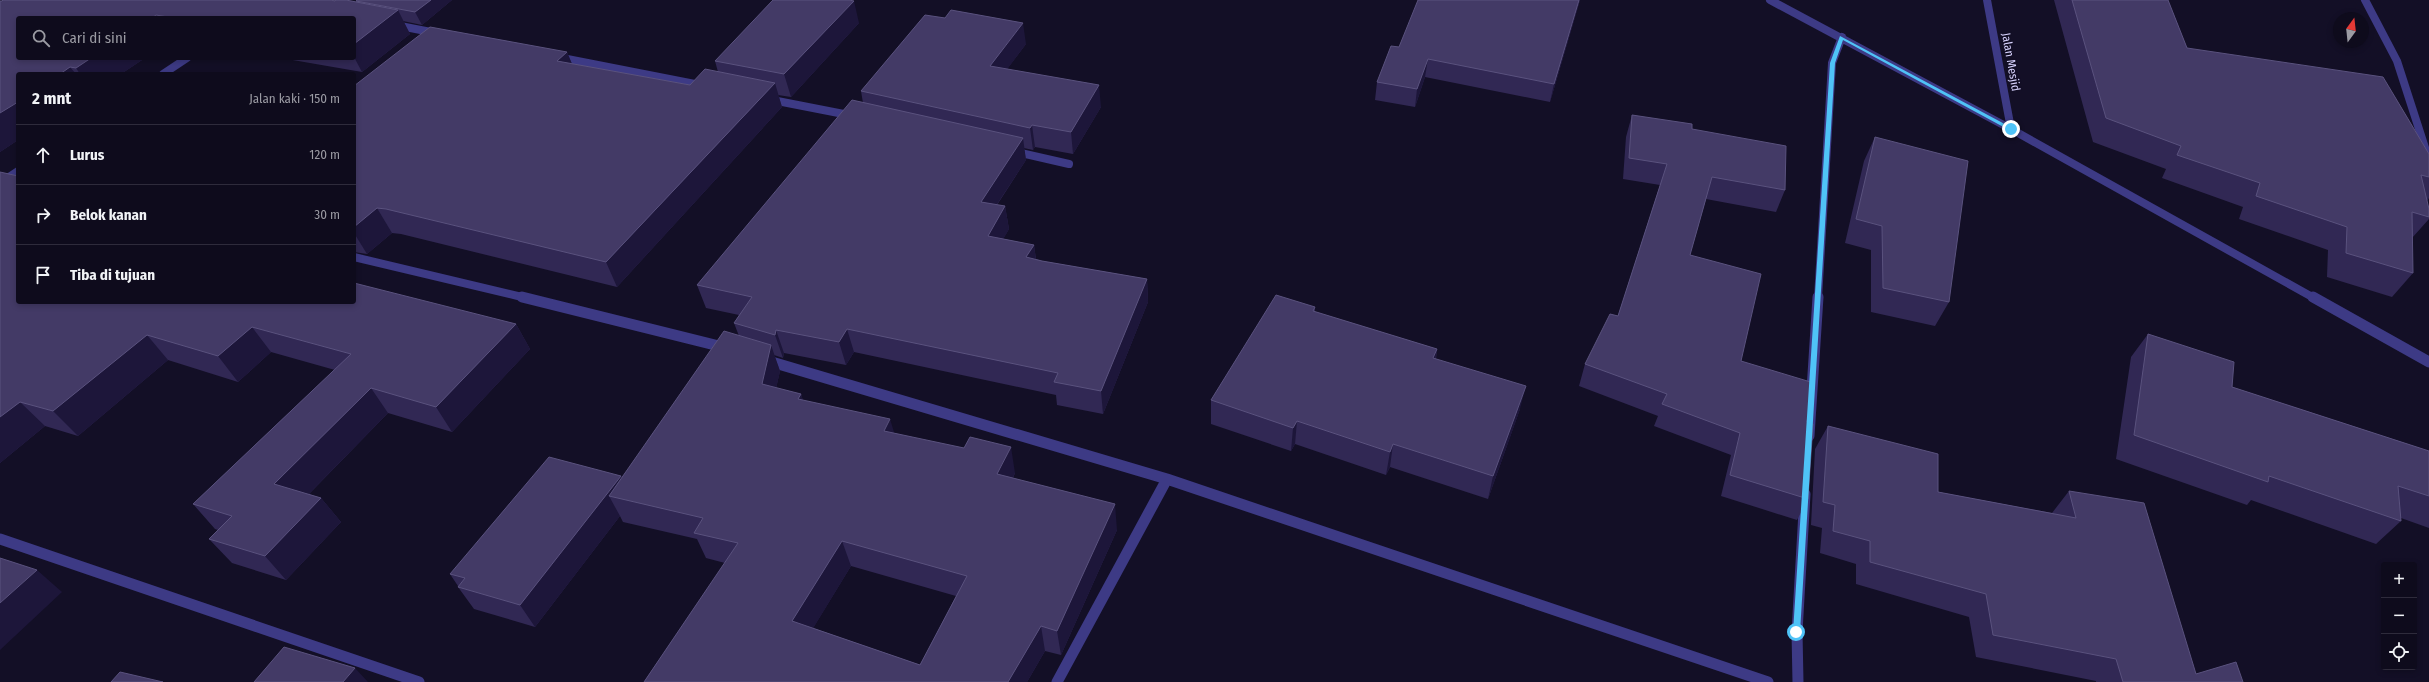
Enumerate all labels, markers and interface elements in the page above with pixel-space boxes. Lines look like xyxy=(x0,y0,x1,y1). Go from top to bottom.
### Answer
north arrow xyxy=(2333,12,2369,48)
search box xyxy=(16,16,356,60)
icon: search xyxy=(30,27,52,49)
text: Cari di sini xyxy=(62,29,127,47)
street label: Jalan Mesjid xyxy=(1999,32,2023,92)
text: 2 mnt xyxy=(32,88,71,109)
text: Jalan kaki · 150 m xyxy=(249,91,340,106)
route end xyxy=(2002,120,2020,138)
icon: ahead xyxy=(32,144,54,166)
text: Lurus xyxy=(70,146,104,164)
text: 120 m xyxy=(309,147,340,162)
icon: right xyxy=(32,204,54,226)
text: Belok kanan xyxy=(70,206,147,224)
text: 30 m xyxy=(314,207,340,222)
icon: arrive xyxy=(32,264,54,286)
text: Tiba di tujuan xyxy=(70,266,155,284)
map controls xyxy=(2381,562,2417,670)
button: + xyxy=(2381,562,2417,598)
button: − xyxy=(2381,598,2417,634)
route start xyxy=(1787,623,1805,641)
button: locate xyxy=(2381,634,2417,670)

